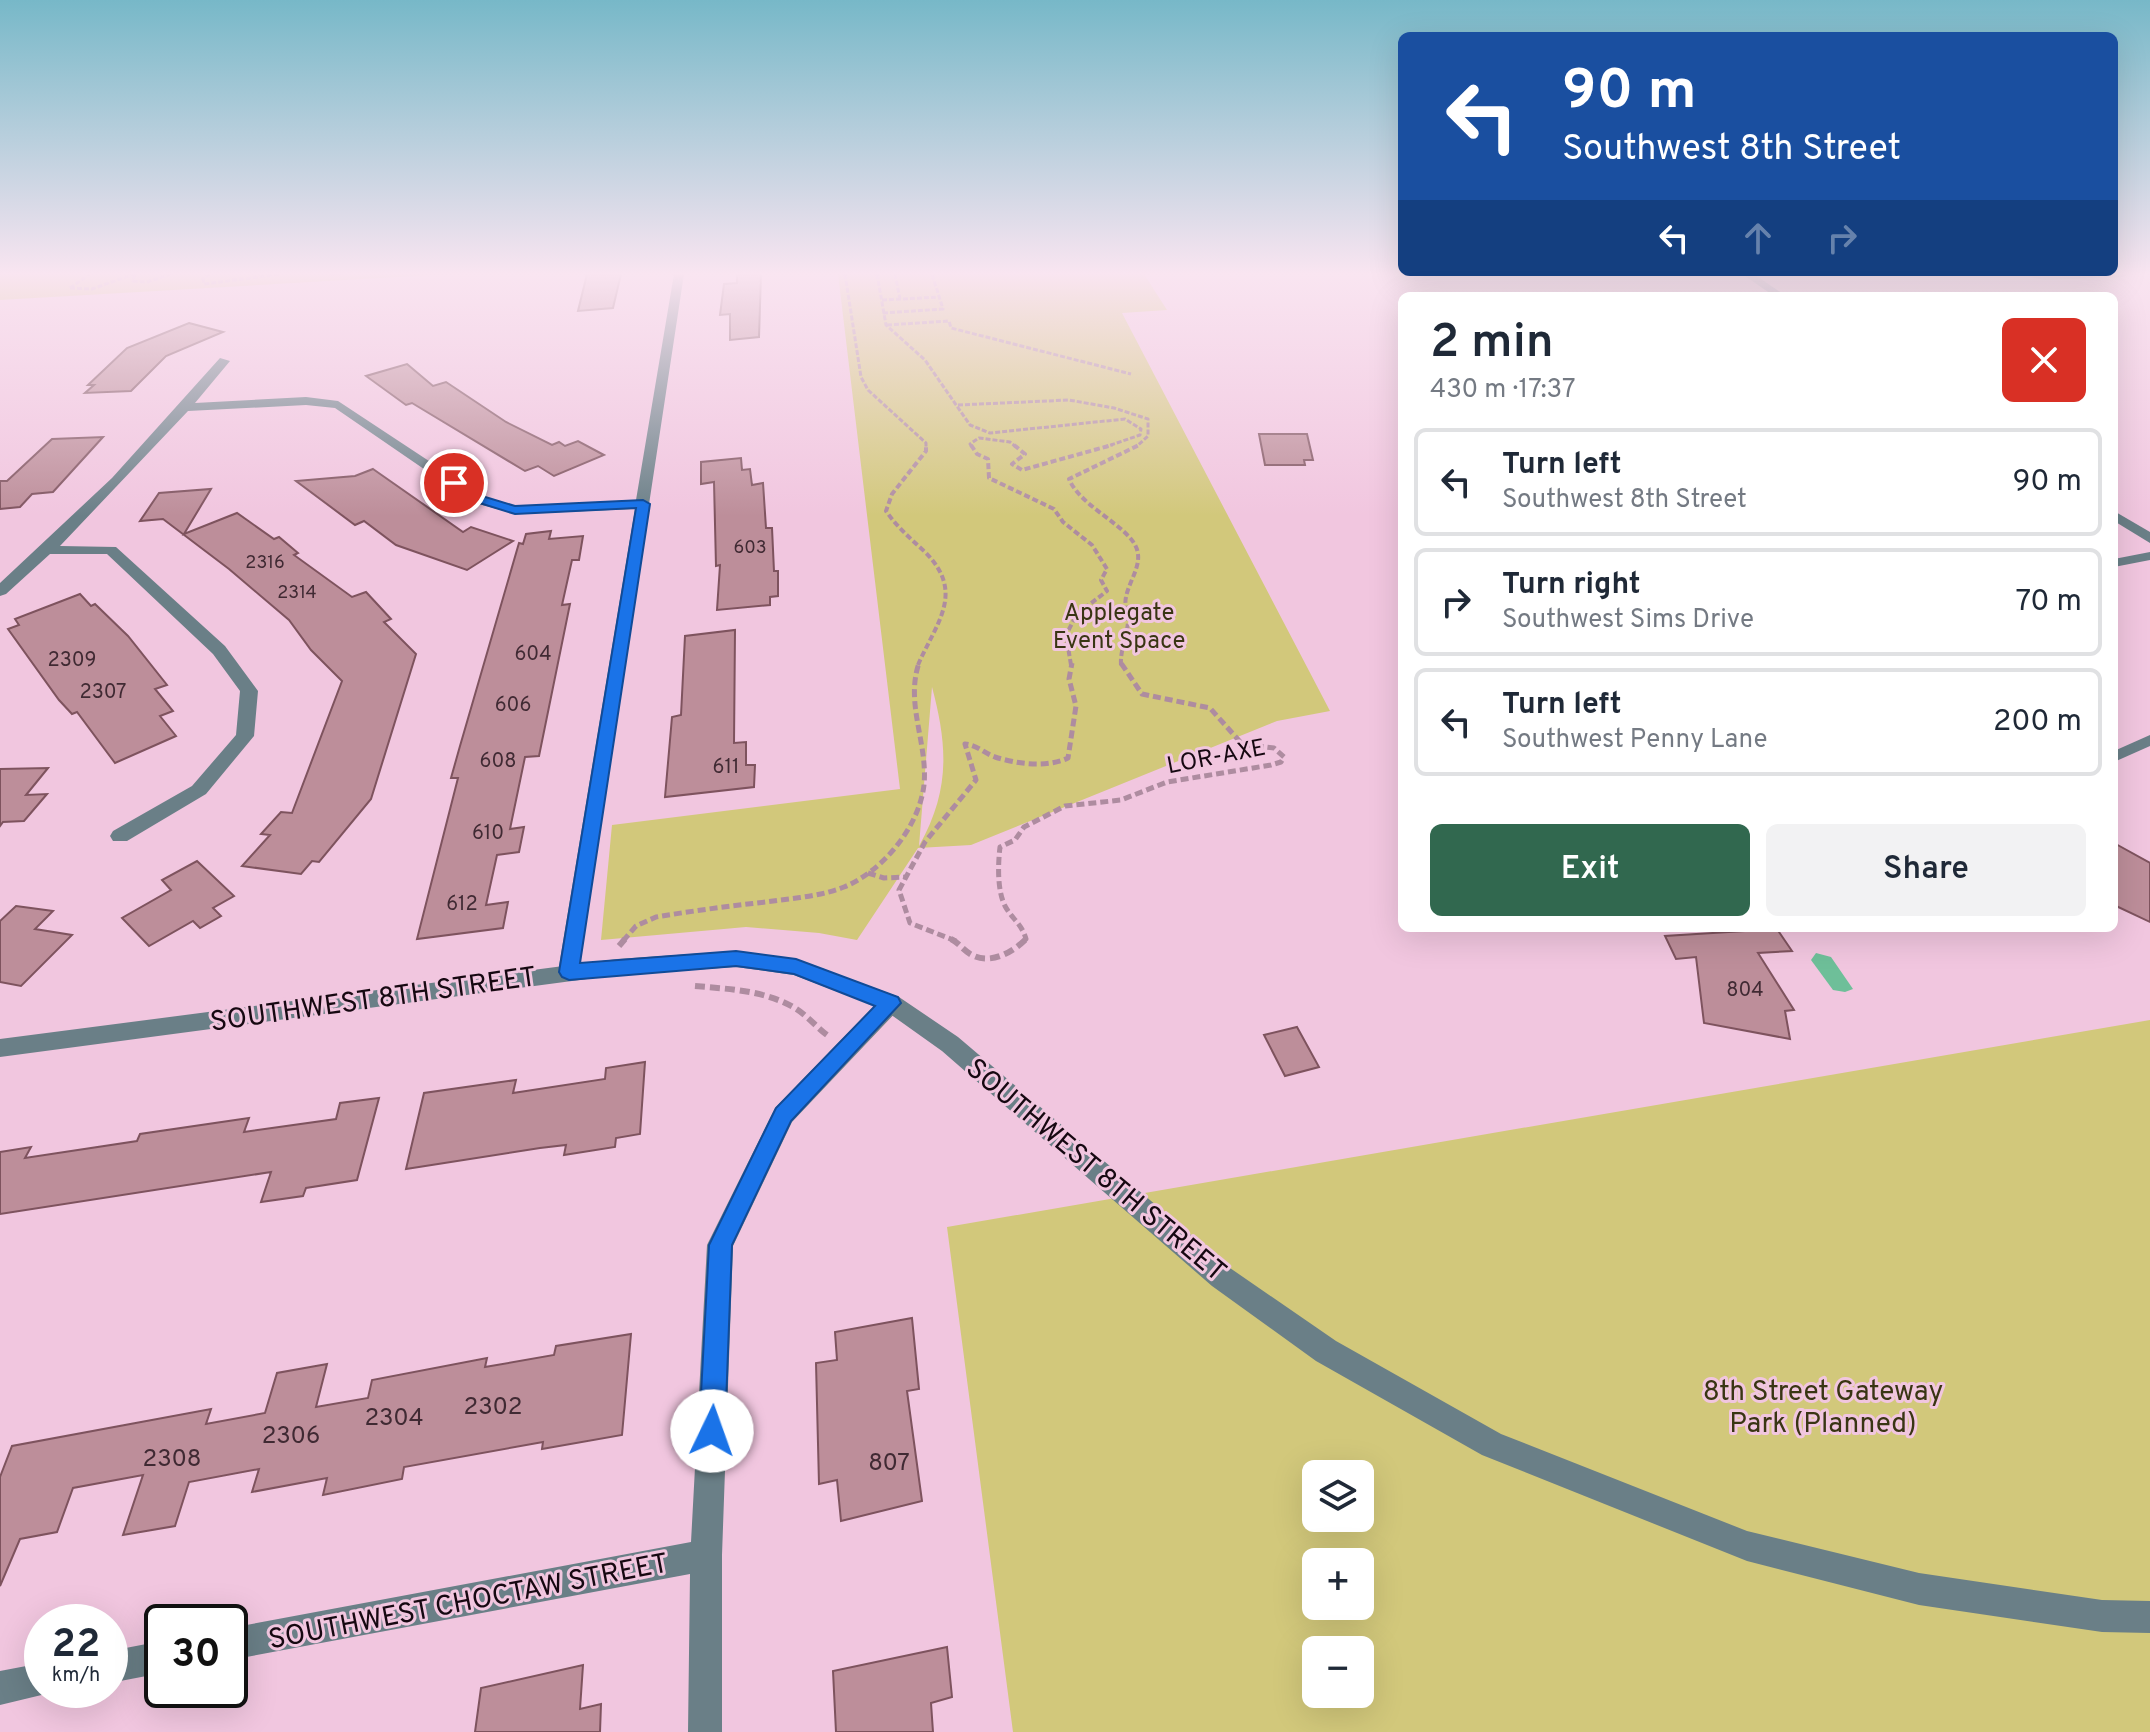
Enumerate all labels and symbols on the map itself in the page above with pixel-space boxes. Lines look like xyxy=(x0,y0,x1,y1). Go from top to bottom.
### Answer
pin xyxy=(420,449,488,517)
house number: 603 xyxy=(733,537,767,560)
house number: 2316 xyxy=(245,552,285,575)
house number: 2314 xyxy=(277,582,317,605)
park label: Applegate Event Space xyxy=(1053,599,1185,657)
house number: 604 xyxy=(514,642,552,668)
house number: 2309 xyxy=(48,648,96,674)
house number: 2307 xyxy=(80,680,126,706)
house number: 606 xyxy=(495,693,531,719)
street label: LOR-AXE xyxy=(1164,734,1268,782)
house number: 608 xyxy=(480,749,517,775)
house number: 611 xyxy=(713,755,739,781)
house number: 610 xyxy=(472,821,504,847)
house number: 612 xyxy=(446,892,478,918)
street label: SOUTHWEST 8TH STREET xyxy=(208,960,539,1042)
house number: 804 xyxy=(1726,978,1764,1004)
street label: SOUTHWEST 8TH STREET xyxy=(957,1052,1233,1291)
park label: 8th Street Gateway Park (Planned) xyxy=(1703,1375,1943,1443)
position arrow xyxy=(670,1389,754,1473)
house number: 2302 xyxy=(464,1393,523,1423)
house number: 2304 xyxy=(364,1404,424,1434)
house number: 2306 xyxy=(262,1422,320,1452)
house number: 2308 xyxy=(143,1445,201,1475)
house number: 807 xyxy=(868,1449,910,1479)
street label: SOUTHWEST CHOCTAW STREET xyxy=(266,1546,672,1659)
speed limit sign: 30 xyxy=(144,1604,248,1708)

